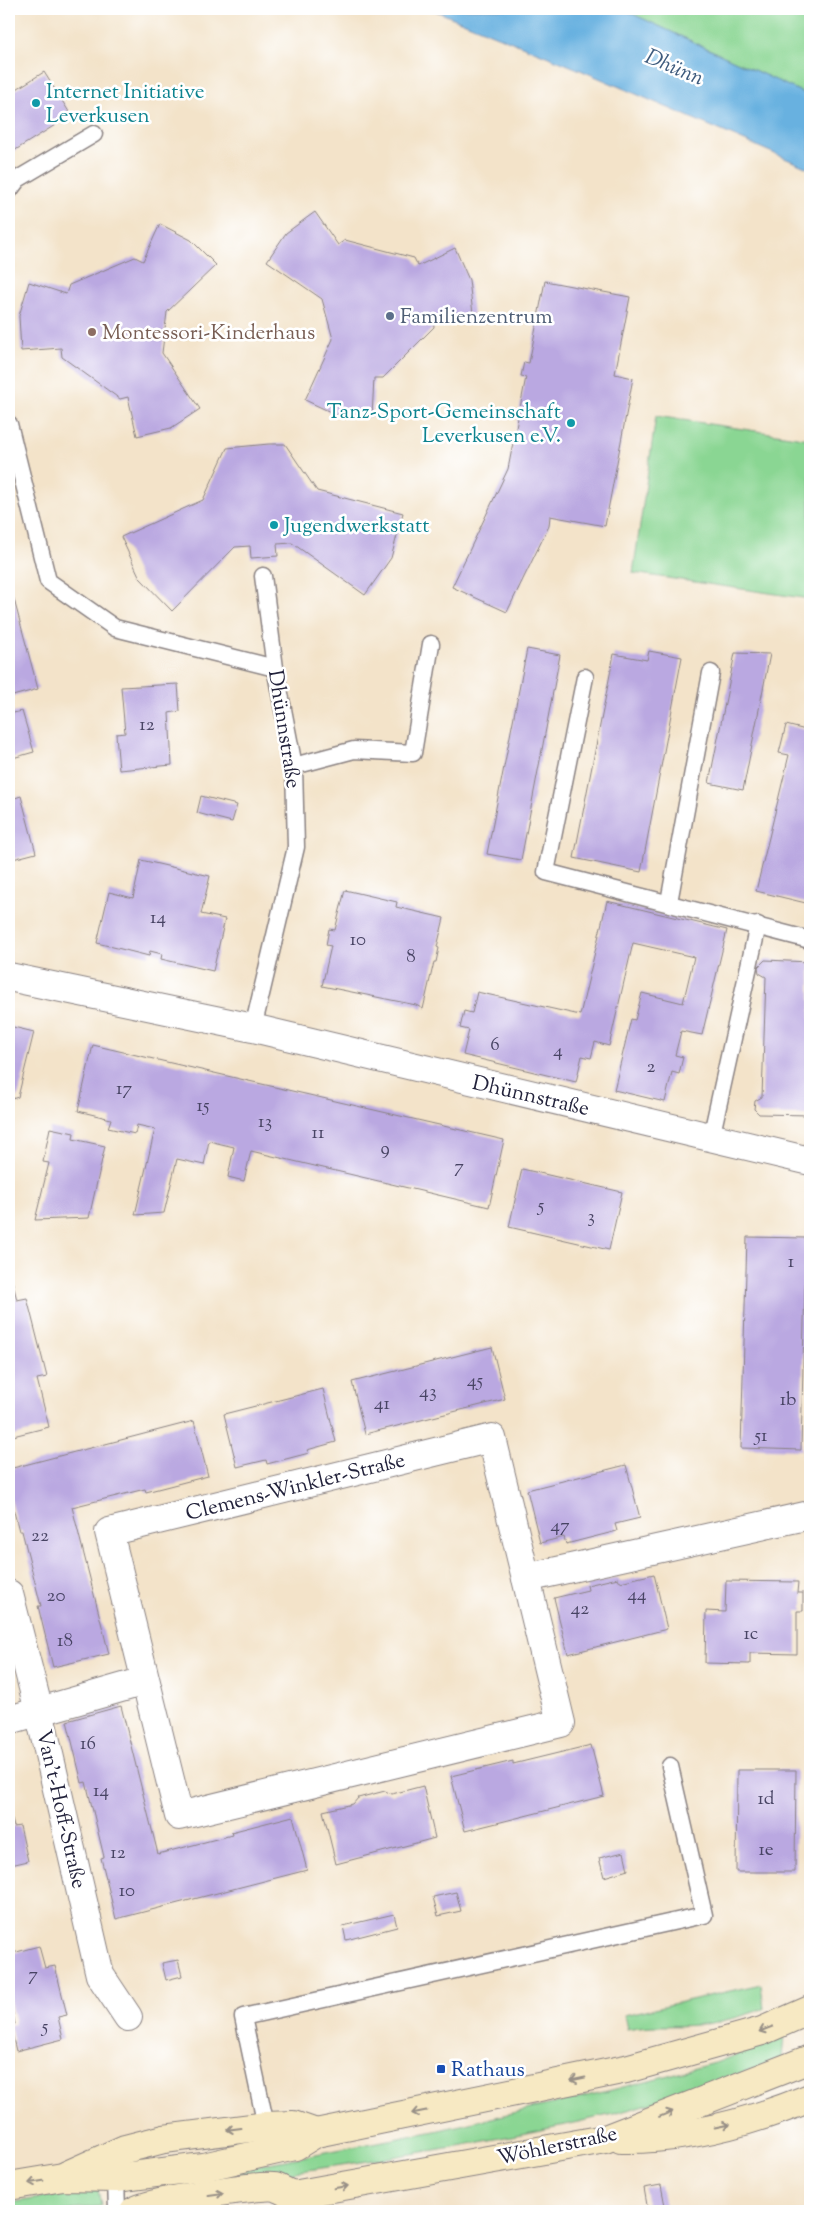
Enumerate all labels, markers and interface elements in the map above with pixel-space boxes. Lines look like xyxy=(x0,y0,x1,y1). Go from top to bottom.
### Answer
water label: Dhünn xyxy=(639,42,709,96)
place label: Internet Initiative Leverkusen xyxy=(46,78,204,132)
marker: Internet Initiative Leverkusen xyxy=(30,97,42,109)
place label: Familienzentrum xyxy=(400,303,553,333)
marker: Familienzentrum xyxy=(384,310,396,322)
place label: Montessori-Kinderhaus xyxy=(102,319,315,349)
marker: Montessori-Kinderhaus xyxy=(86,326,98,338)
place label: Tanz-Sport-Gemeinschaft Leverkusen e.V. xyxy=(327,398,561,452)
marker: Tanz-Sport-Gemeinschaft Leverkusen e.V. xyxy=(565,417,577,429)
place label: Jugendwerkstatt xyxy=(283,512,429,542)
marker: Jugendwerkstatt xyxy=(268,519,280,531)
street label: Dhünnstraße xyxy=(259,668,307,791)
house number: 12 xyxy=(139,712,155,739)
house number: 14 xyxy=(150,905,166,932)
house number: 10 xyxy=(350,927,366,954)
house number: 8 xyxy=(406,944,416,971)
house number: 6 xyxy=(490,1032,500,1059)
house number: 4 xyxy=(553,1038,563,1065)
house number: 2 xyxy=(647,1054,656,1081)
street label: Dhünnstraße xyxy=(469,1069,592,1125)
house number: 17 xyxy=(116,1076,132,1103)
house number: 15 xyxy=(197,1093,210,1120)
house number: 13 xyxy=(258,1109,272,1136)
house number: 11 xyxy=(312,1120,325,1147)
house number: 9 xyxy=(380,1136,390,1163)
house number: 7 xyxy=(454,1154,464,1181)
house number: 5 xyxy=(537,1193,545,1220)
house number: 3 xyxy=(587,1204,595,1231)
house number: 1 xyxy=(788,1249,795,1276)
house number: 45 xyxy=(467,1368,484,1395)
house number: 43 xyxy=(419,1379,437,1406)
house number: 1b xyxy=(780,1387,796,1414)
house number: 41 xyxy=(374,1391,391,1418)
house number: 51 xyxy=(754,1423,768,1450)
street label: Clemens-Winkler-Straße xyxy=(183,1446,408,1530)
house number: 47 xyxy=(550,1513,570,1540)
house number: 22 xyxy=(31,1523,49,1550)
house number: 44 xyxy=(627,1582,647,1609)
house number: 20 xyxy=(47,1583,65,1610)
house number: 42 xyxy=(571,1596,589,1623)
house number: 1c xyxy=(744,1621,759,1648)
house number: 18 xyxy=(57,1628,73,1655)
street label: Van't-Hoff-Straße xyxy=(27,1727,93,1892)
house number: 16 xyxy=(80,1731,96,1758)
house number: 14 xyxy=(93,1778,109,1805)
house number: 1d xyxy=(757,1786,775,1813)
house number: 1e xyxy=(758,1837,774,1864)
house number: 12 xyxy=(110,1840,126,1867)
house number: 10 xyxy=(119,1878,135,1905)
house number: 7 xyxy=(28,1962,38,1989)
house number: 5 xyxy=(41,2014,49,2041)
one-way arrow xyxy=(759,2025,774,2035)
place label: Rathaus xyxy=(451,2056,525,2086)
marker: Rathaus xyxy=(435,2063,447,2075)
one-way arrow xyxy=(571,2075,587,2085)
one-way arrow xyxy=(412,2108,428,2118)
one-way arrow xyxy=(658,2109,673,2119)
street label: Wöhlerstraße xyxy=(495,2120,620,2174)
one-way arrow xyxy=(714,2121,730,2130)
one-way arrow xyxy=(226,2124,242,2134)
one-way arrow xyxy=(28,2177,44,2187)
one-way arrow xyxy=(332,2181,348,2191)
one-way arrow xyxy=(207,2189,223,2199)

